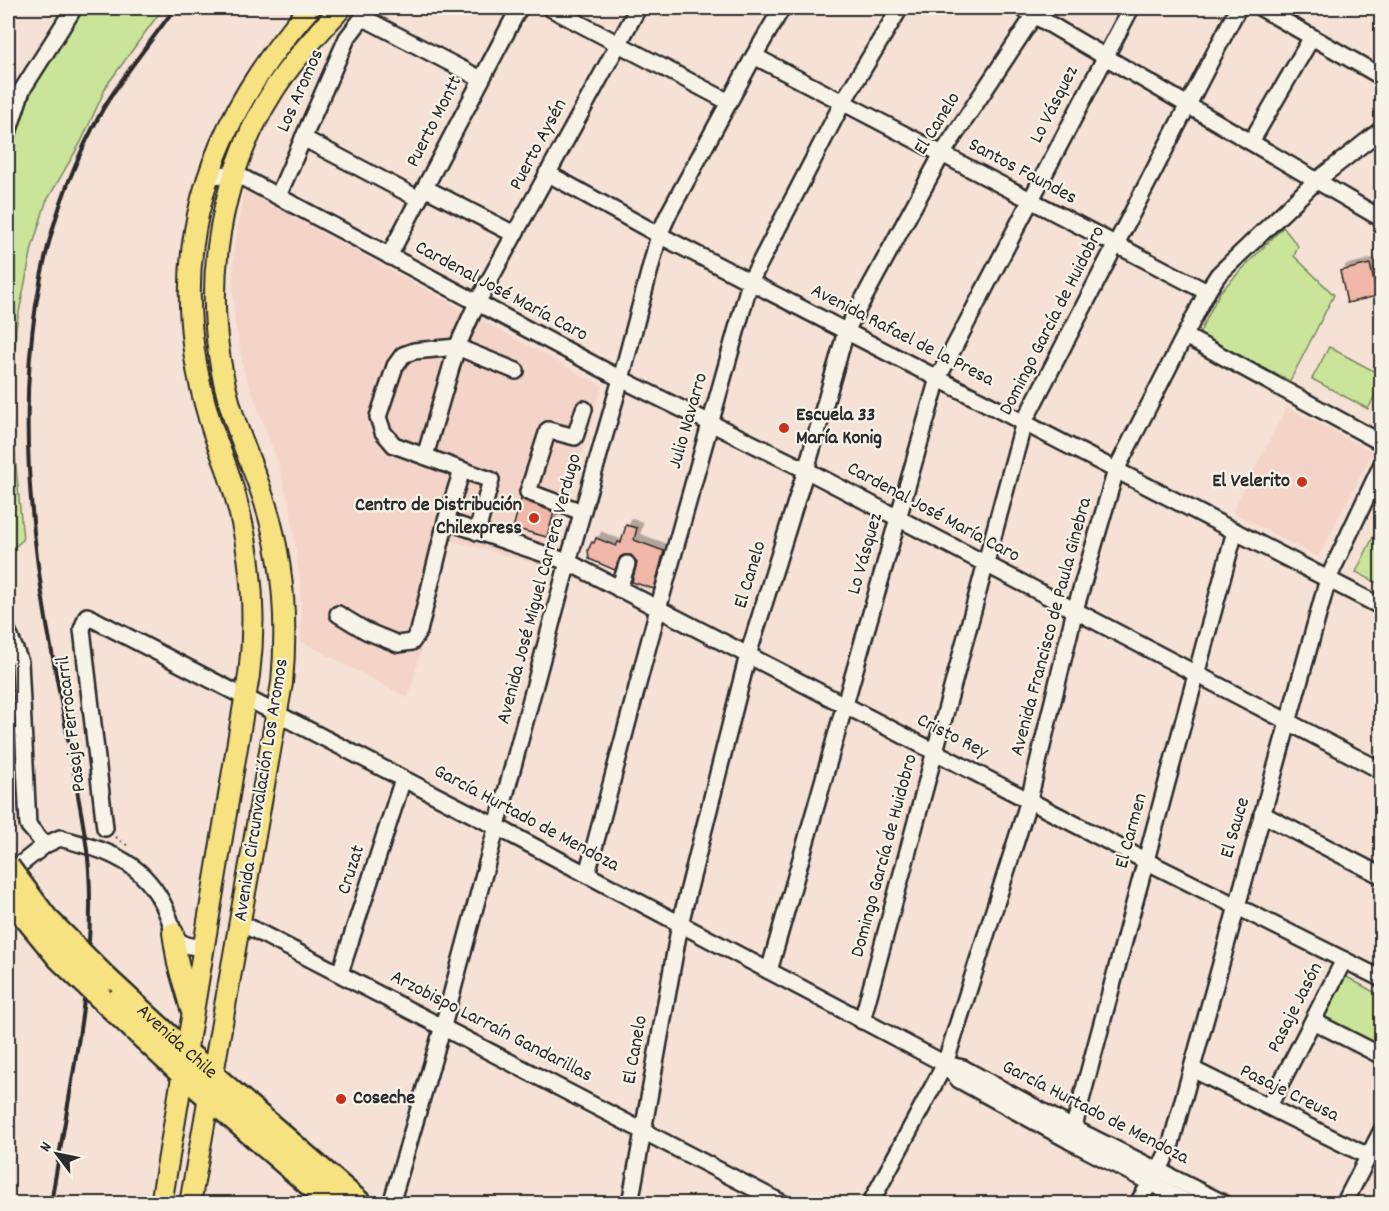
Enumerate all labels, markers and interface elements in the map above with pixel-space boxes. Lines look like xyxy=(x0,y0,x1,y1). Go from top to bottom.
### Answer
street label: Los Aromos xyxy=(270,45,332,137)
street label: Lo Vásquez xyxy=(1024,61,1087,149)
street label: Puerto Montt xyxy=(400,71,470,173)
street label: El Canelo xyxy=(908,87,968,161)
street label: Puerto Aysén xyxy=(503,94,575,196)
street label: Santos Faundes xyxy=(963,132,1081,212)
street label: Domingo García de Huidobro xyxy=(993,221,1113,421)
street label: Cardenal José María Caro xyxy=(409,234,593,350)
street label: Avenida Rafael de la Presa xyxy=(805,278,999,395)
street label: Julio Navarro xyxy=(662,370,716,472)
place label: Escuela 33 María Konig xyxy=(796,402,882,453)
marker: Escuela 33 María Konig xyxy=(777,421,791,435)
street label: Avenida José Miguel Carrera Verdugo xyxy=(490,451,590,727)
street label: Cardenal José María Caro xyxy=(841,455,1025,571)
place label: El Velerito xyxy=(1212,468,1290,496)
marker: El Velerito xyxy=(1295,475,1309,489)
place label: Centro de Distribución Chilexpress xyxy=(355,492,522,543)
street label: Avenida Francisco de Paula Ginebra xyxy=(1004,494,1100,759)
street label: Lo Vásquez xyxy=(841,510,891,598)
marker: Centro de Distribución Chilexpress xyxy=(527,511,541,525)
street label: El Canelo xyxy=(727,538,775,612)
street label: Pasaje Ferrocarril xyxy=(50,654,94,794)
street label: Avenida Circunvalación Los Aromos xyxy=(227,657,297,923)
street label: Cristo Rey xyxy=(911,707,993,767)
street label: Domingo García de Huidobro xyxy=(844,751,926,961)
street label: García Hurtado de Mendoza xyxy=(428,758,624,880)
street label: El Carmen xyxy=(1109,790,1155,872)
street label: El Sauce xyxy=(1214,794,1258,862)
street label: Cruzat xyxy=(331,842,373,898)
street label: Pasaje Jasón xyxy=(1261,958,1331,1058)
street label: Arzobispo Larraín Gandarillas xyxy=(385,964,597,1090)
street label: Avenida Chile xyxy=(130,998,223,1087)
street label: El Canelo xyxy=(616,1013,656,1087)
street label: García Hurtado de Mendoza xyxy=(997,1054,1194,1173)
street label: Pasaje Creusa xyxy=(1235,1058,1344,1130)
place label: Coseche xyxy=(353,1085,415,1113)
marker: Coseche xyxy=(334,1092,348,1106)
north arrow xyxy=(27,1124,87,1184)
text: N xyxy=(35,1138,58,1157)

